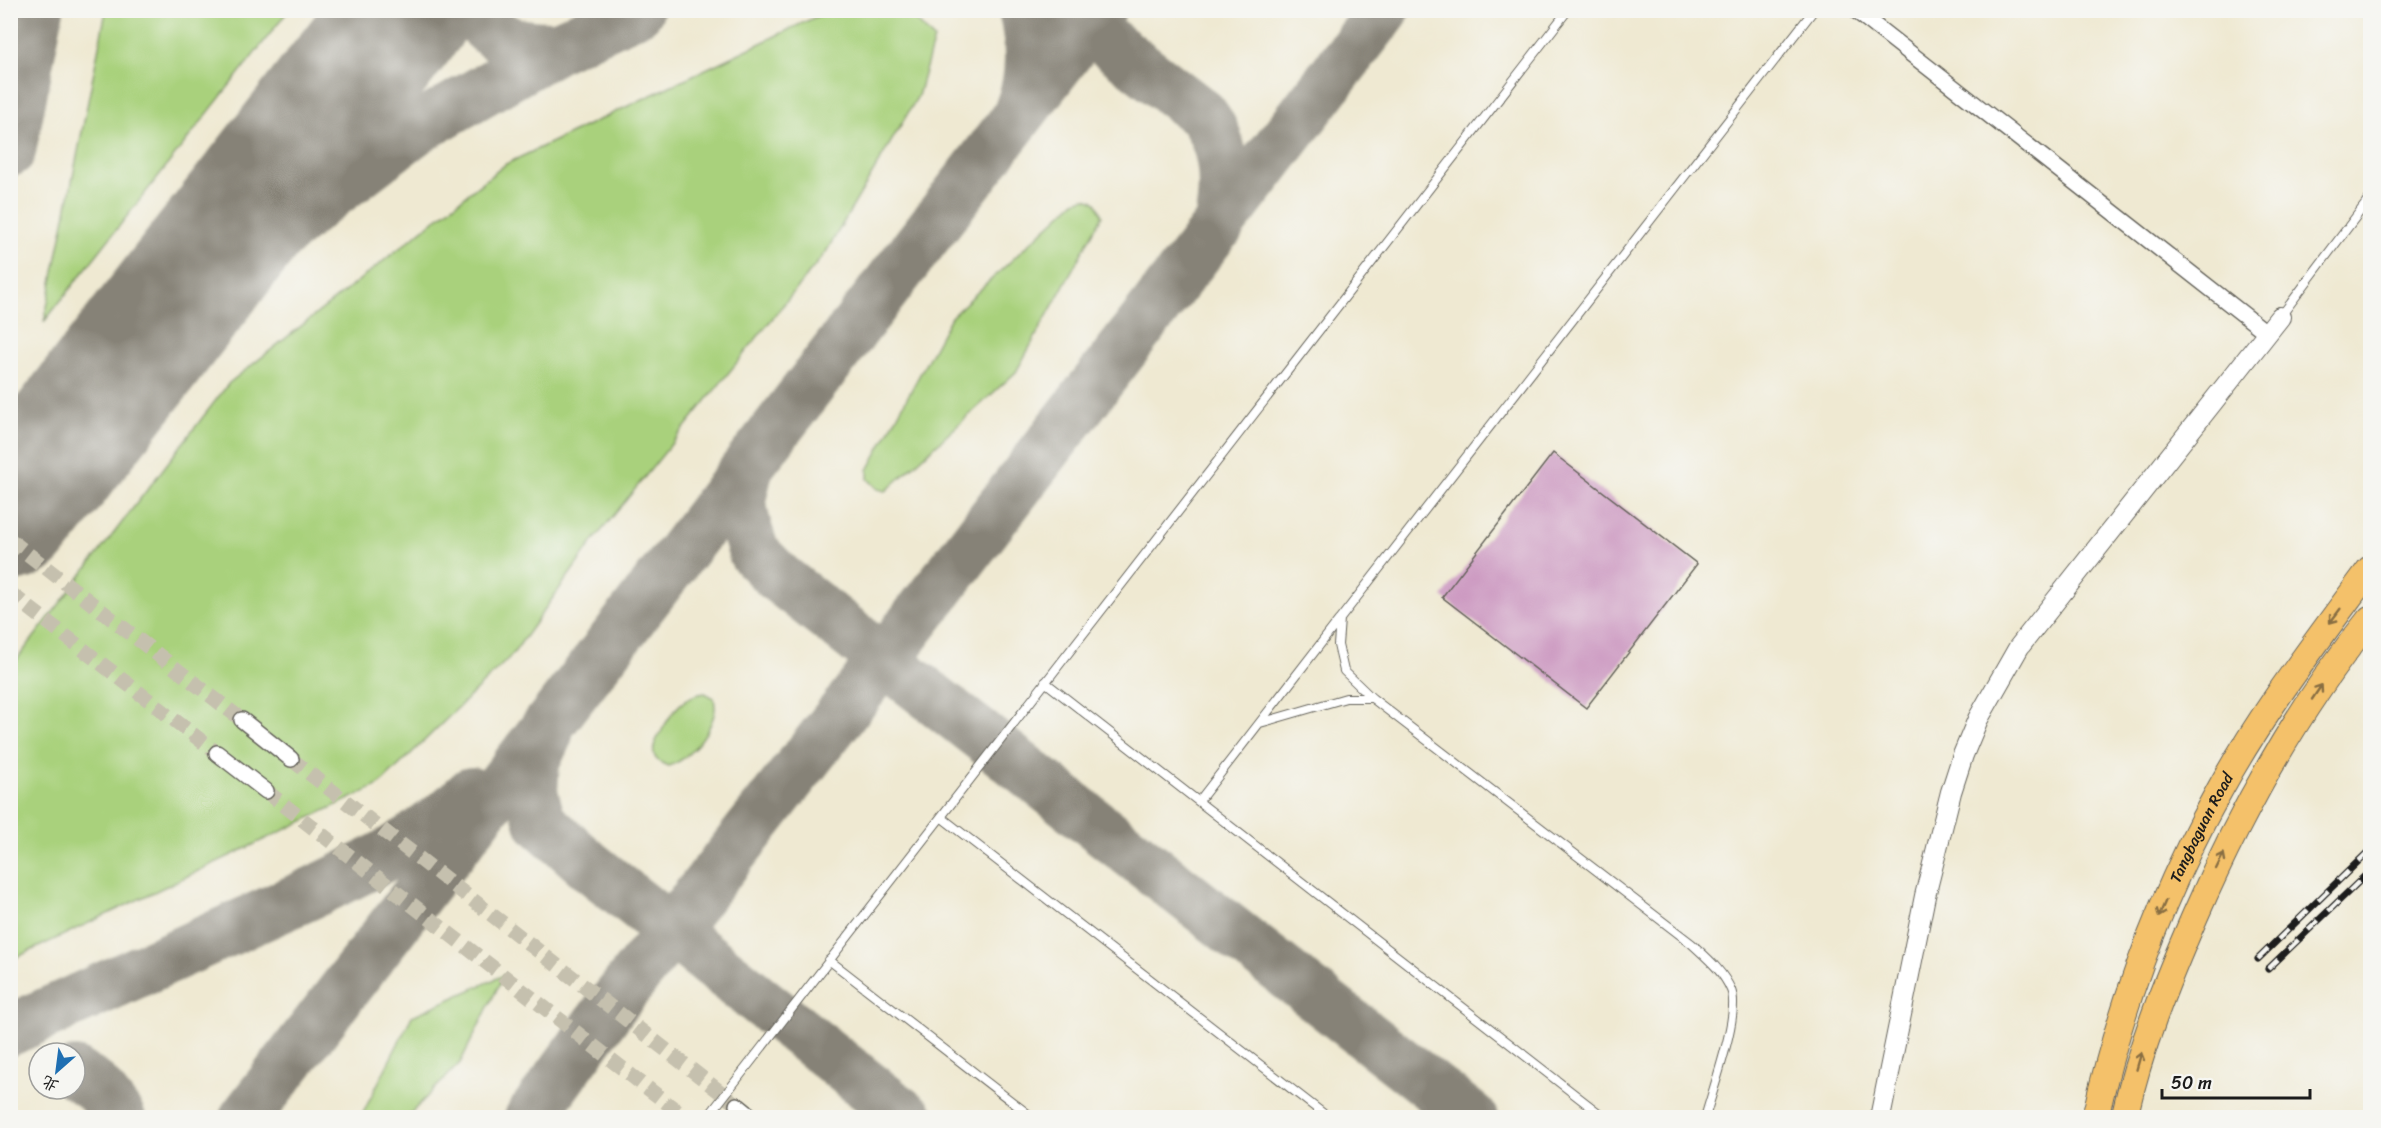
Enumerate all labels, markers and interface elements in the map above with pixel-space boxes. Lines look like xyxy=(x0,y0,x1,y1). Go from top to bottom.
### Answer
one-way arrow xyxy=(2329,607,2342,623)
one-way arrow xyxy=(2311,684,2323,701)
street label: Tangbaguan Road xyxy=(2160,765,2242,887)
one-way arrow xyxy=(2214,852,2226,870)
one-way arrow xyxy=(2155,900,2166,918)
north arrow xyxy=(27,1041,87,1101)
one-way arrow xyxy=(2134,1052,2145,1071)
scale bar xyxy=(2162,1062,2310,1100)
text: 北 xyxy=(36,1067,64,1100)
text: 50 m xyxy=(2171,1067,2212,1099)

